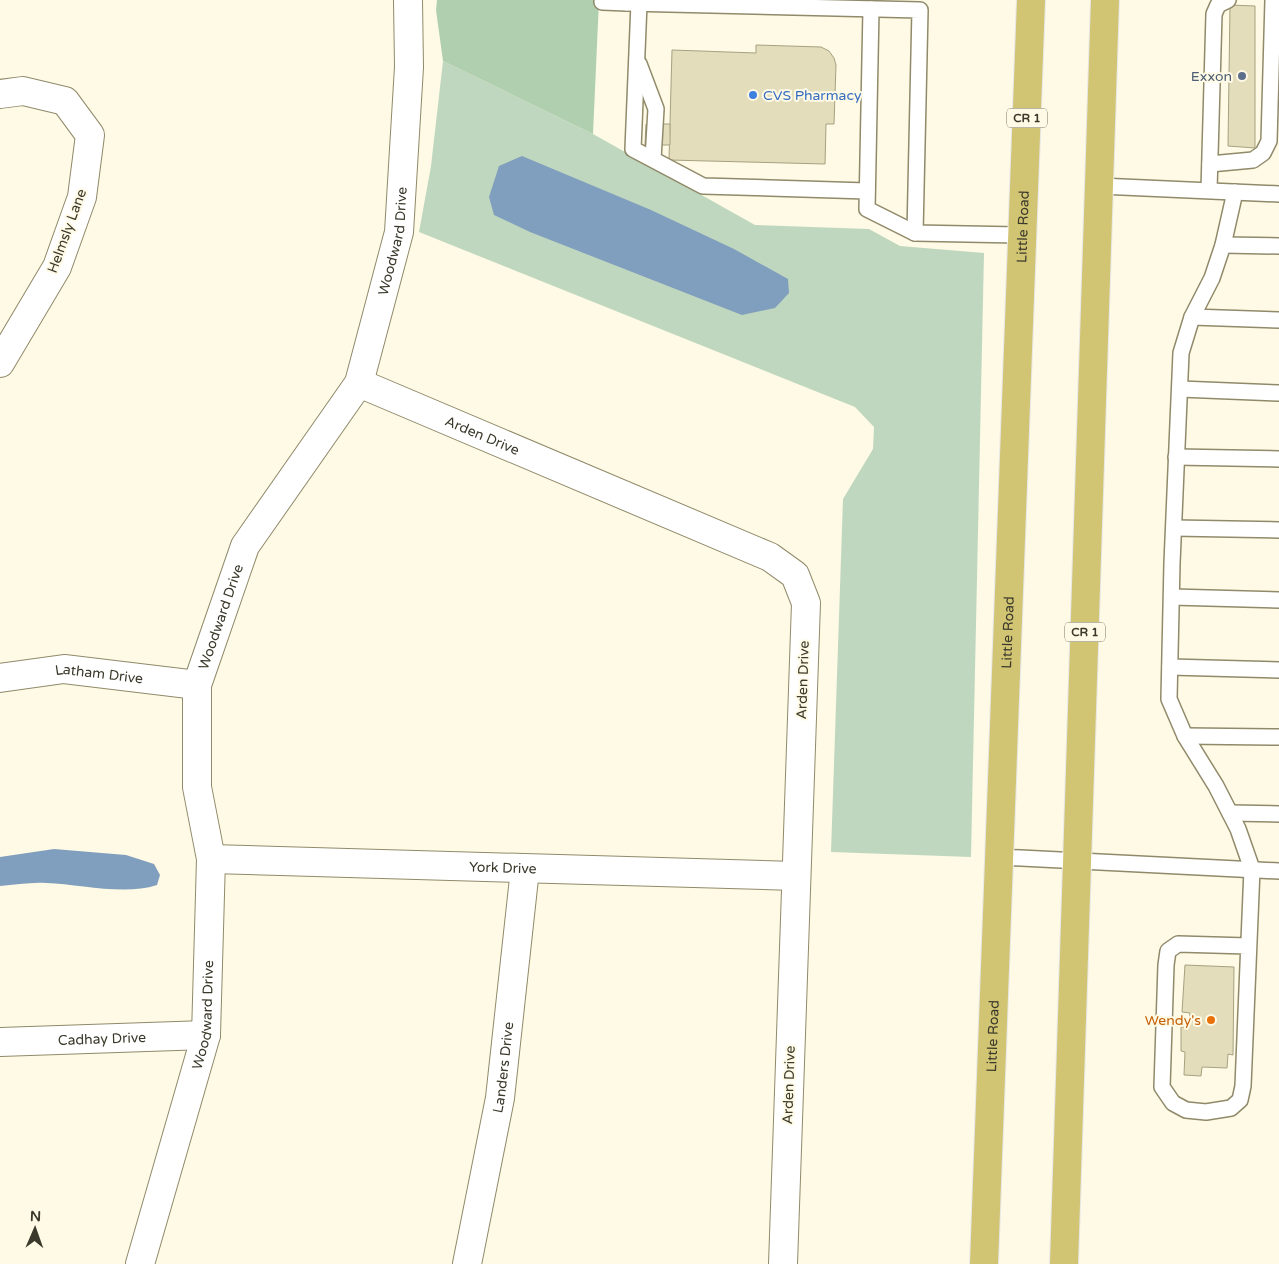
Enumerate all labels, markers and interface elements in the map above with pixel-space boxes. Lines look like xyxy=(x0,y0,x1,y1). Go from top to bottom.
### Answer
place label: Exxon xyxy=(1191,68,1232,85)
marker: Exxon xyxy=(1236,70,1248,82)
place label: CVS Pharmacy xyxy=(763,87,862,104)
marker: CVS Pharmacy xyxy=(747,89,759,101)
road number: CR 1 xyxy=(1007,109,1047,128)
street label: Helmsly Lane xyxy=(44,186,90,275)
street label: Woodward Drive xyxy=(374,186,410,297)
street label: Little Road xyxy=(1013,190,1032,263)
street label: Arden Drive xyxy=(443,412,522,458)
street label: Woodward Drive xyxy=(195,562,247,672)
street label: Little Road xyxy=(998,596,1017,669)
road number: CR 1 xyxy=(1065,622,1105,642)
street label: Arden Drive xyxy=(793,640,813,720)
street label: Latham Drive xyxy=(54,660,144,687)
street label: York Drive xyxy=(469,858,537,877)
street label: Woodward Drive xyxy=(188,960,217,1072)
street label: Little Road xyxy=(983,1000,1002,1073)
place label: Wendy's xyxy=(1145,1012,1201,1029)
marker: Wendy's xyxy=(1205,1014,1217,1026)
street label: Landers Drive xyxy=(489,1021,517,1114)
street label: Cadhay Drive xyxy=(57,1029,146,1049)
street label: Arden Drive xyxy=(779,1045,799,1125)
north arrow xyxy=(10,1204,60,1254)
text: N xyxy=(30,1208,41,1225)

